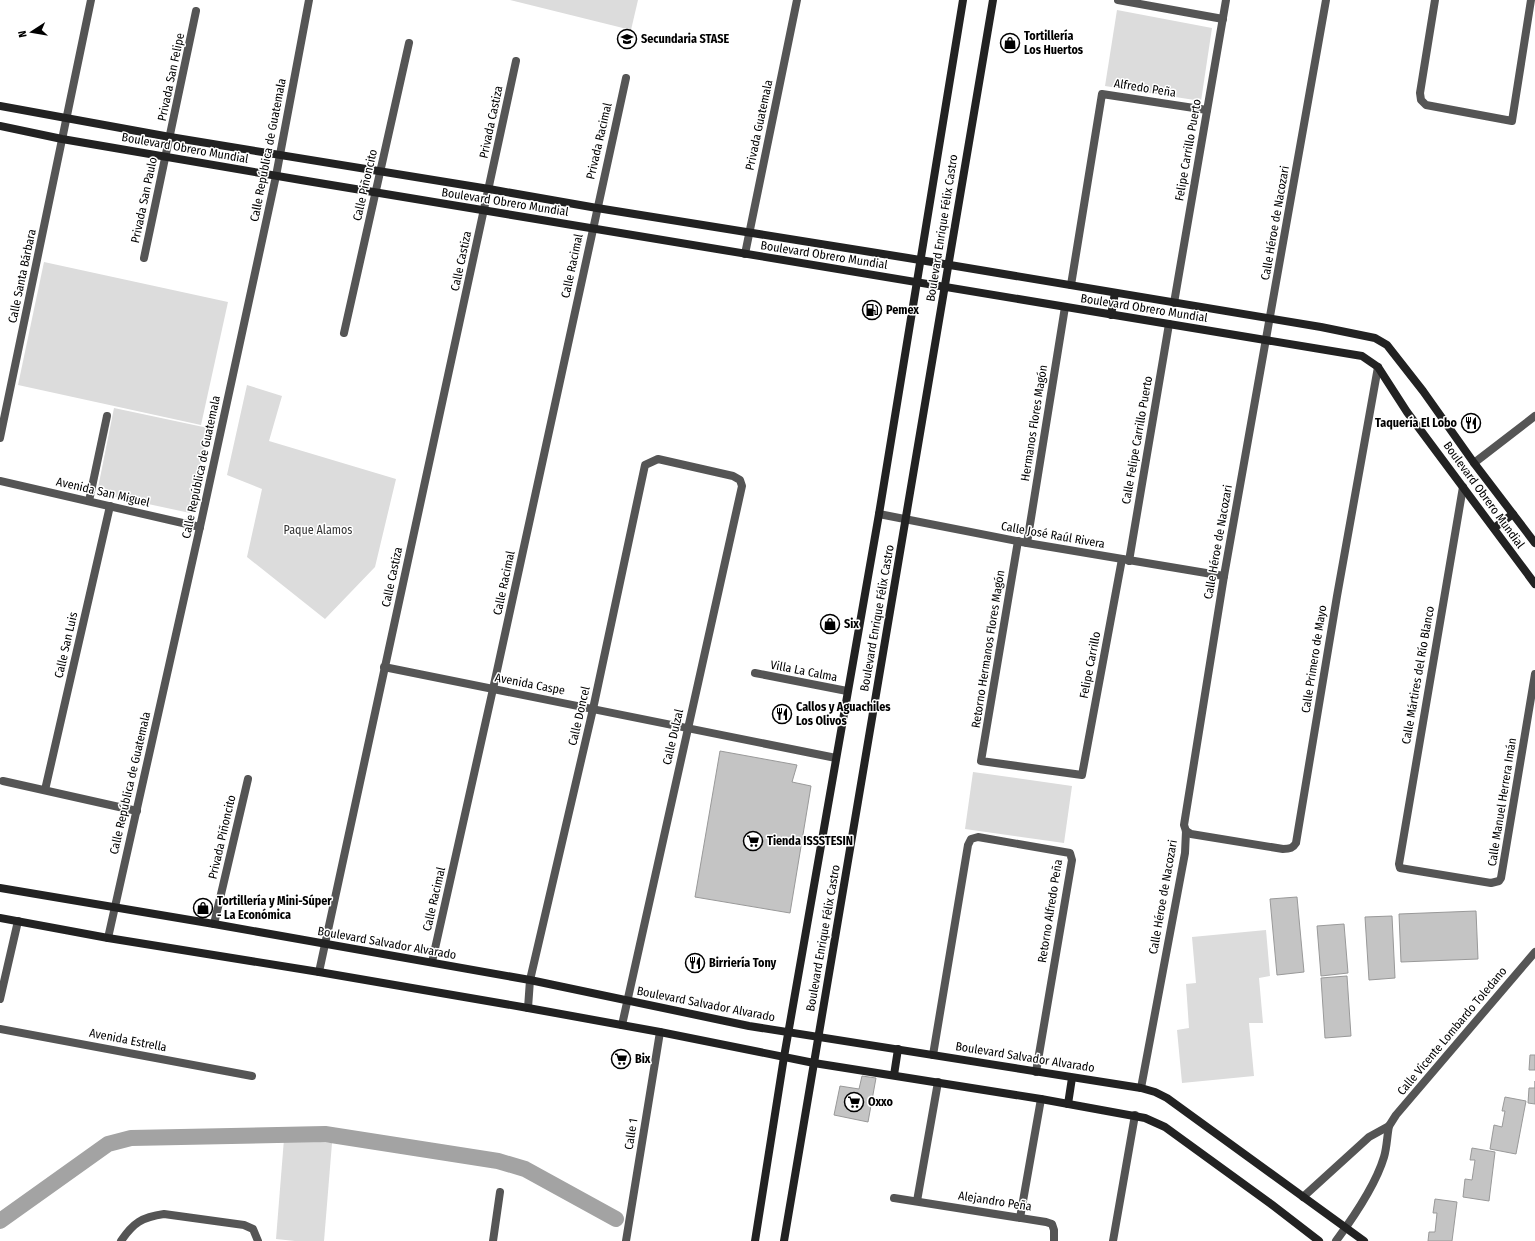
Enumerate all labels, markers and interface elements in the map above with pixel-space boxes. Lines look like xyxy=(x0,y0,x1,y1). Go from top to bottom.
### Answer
north arrow xyxy=(12,12,52,52)
school or university icon: Secundaria STASE xyxy=(616,28,638,50)
text: N xyxy=(16,29,30,39)
place label: Tortillería Los Huertos xyxy=(1024,29,1084,57)
street label: Privada San Felipe xyxy=(155,32,187,122)
place label: Secundaria STASE xyxy=(641,32,729,46)
shop icon: Tortillería Los Huertos xyxy=(999,32,1021,54)
street label: Alfredo Peña xyxy=(1113,76,1177,100)
street label: Calle República de Guatemala xyxy=(247,77,289,223)
street label: Privada Guatemala xyxy=(743,78,775,172)
street label: Privada Castiza xyxy=(476,84,506,160)
street label: Felipe Carrillo Puerto xyxy=(1172,98,1204,202)
street label: Privada Racimal xyxy=(583,101,615,181)
street label: Boulevard Obrero Mundial xyxy=(121,130,249,166)
street label: Calle Piñoncito xyxy=(350,148,380,222)
street label: Boulevard Enrique Félix Castro xyxy=(923,153,961,303)
street label: Privada San Paulo xyxy=(128,156,160,244)
street label: Calle Héroe de Nacozari xyxy=(1258,165,1292,281)
street label: Boulevard Obrero Mundial xyxy=(440,185,570,219)
street label: Calle Santa Bárbara xyxy=(5,228,39,324)
street label: Calle Castiza xyxy=(448,230,474,292)
street label: Calle Racimal xyxy=(558,233,586,299)
street label: Boulevard Obrero Mundial xyxy=(759,238,889,272)
street label: Boulevard Obrero Mundial xyxy=(1079,291,1209,325)
fuel station icon: Pemex xyxy=(861,299,883,321)
place label: Pemex xyxy=(886,303,919,317)
street label: Hermanos Flores Magón xyxy=(1018,364,1050,482)
street label: Calle Felipe Carrillo Puerto xyxy=(1119,375,1155,505)
street label: Calle República de Guatemala xyxy=(179,394,223,540)
restaurant icon: Taquería El Lobo xyxy=(1460,412,1482,434)
place label: Taquería El Lobo xyxy=(1375,416,1458,430)
street label: Boulevard Obrero Mundial xyxy=(1441,439,1527,551)
street label: Avenida San Miguel xyxy=(55,474,151,510)
street label: Calle Héroe de Nacozari xyxy=(1201,484,1235,600)
street label: Calle José Raúl Rivera xyxy=(1000,519,1106,551)
park label: Paque Alamos xyxy=(284,523,352,537)
street label: Boulevard Enrique Félix Castro xyxy=(857,544,897,692)
street label: Calle Castiza xyxy=(379,546,405,608)
street label: Calle Racimal xyxy=(490,550,518,616)
street label: Retorno Hermanos Flores Magón xyxy=(969,569,1007,729)
street label: Calle Primero de Mayo xyxy=(1299,604,1329,714)
street label: Calle Mártires del Río Blanco xyxy=(1399,605,1437,745)
street label: Calle San Luis xyxy=(52,611,80,679)
shop icon: Six xyxy=(819,613,841,635)
place label: Six xyxy=(844,617,859,631)
street label: Felipe Carrillo xyxy=(1077,630,1103,700)
street label: Villa La Calma xyxy=(769,658,839,684)
street label: Avenida Caspe xyxy=(494,670,566,698)
street label: Calle Doncel xyxy=(565,685,593,747)
place label: Callos y Aguachiles Los Olivos xyxy=(796,700,891,728)
restaurant icon: Callos y Aguachiles Los Olivos xyxy=(771,703,793,725)
street label: Calle Dulzal xyxy=(660,708,686,766)
street label: Calle República de Guatemala xyxy=(107,710,153,856)
street label: Calle Manuel Herrera Imán xyxy=(1485,737,1519,867)
street label: Privada Piñoncito xyxy=(206,794,238,880)
supermarket icon: Tienda ISSSTESIN xyxy=(742,830,764,852)
place label: Tienda ISSSTESIN xyxy=(767,834,853,848)
street label: Calle Héroe de Nacozari xyxy=(1146,839,1180,955)
street label: Retorno Alfredo Peña xyxy=(1035,858,1065,964)
street label: Boulevard Enrique Félix Castro xyxy=(803,864,843,1012)
street label: Calle Racimal xyxy=(420,866,448,932)
place label: Tortillería y Mini-Súper - La Económica xyxy=(217,894,332,922)
shop icon: Tortillería y Mini-Súper - La Económica xyxy=(192,897,214,919)
street label: Boulevard Salvador Alvarado xyxy=(316,924,458,962)
restaurant icon: Birriería Tony xyxy=(684,952,706,974)
place label: Birriería Tony xyxy=(709,956,777,970)
street label: Calle Vicente Lombardo Toledano xyxy=(1394,964,1510,1098)
street label: Boulevard Salvador Alvarado xyxy=(636,984,776,1024)
street label: Avenida Estrella xyxy=(88,1026,168,1054)
street label: Boulevard Salvador Alvarado xyxy=(954,1039,1096,1075)
supermarket icon: Bix xyxy=(610,1048,632,1070)
place label: Bix xyxy=(635,1052,651,1066)
supermarket icon: Oxxo xyxy=(843,1091,865,1113)
place label: Oxxo xyxy=(868,1095,894,1109)
street label: Calle 1 xyxy=(622,1117,640,1151)
street label: Alejandro Peña xyxy=(957,1188,1033,1214)

